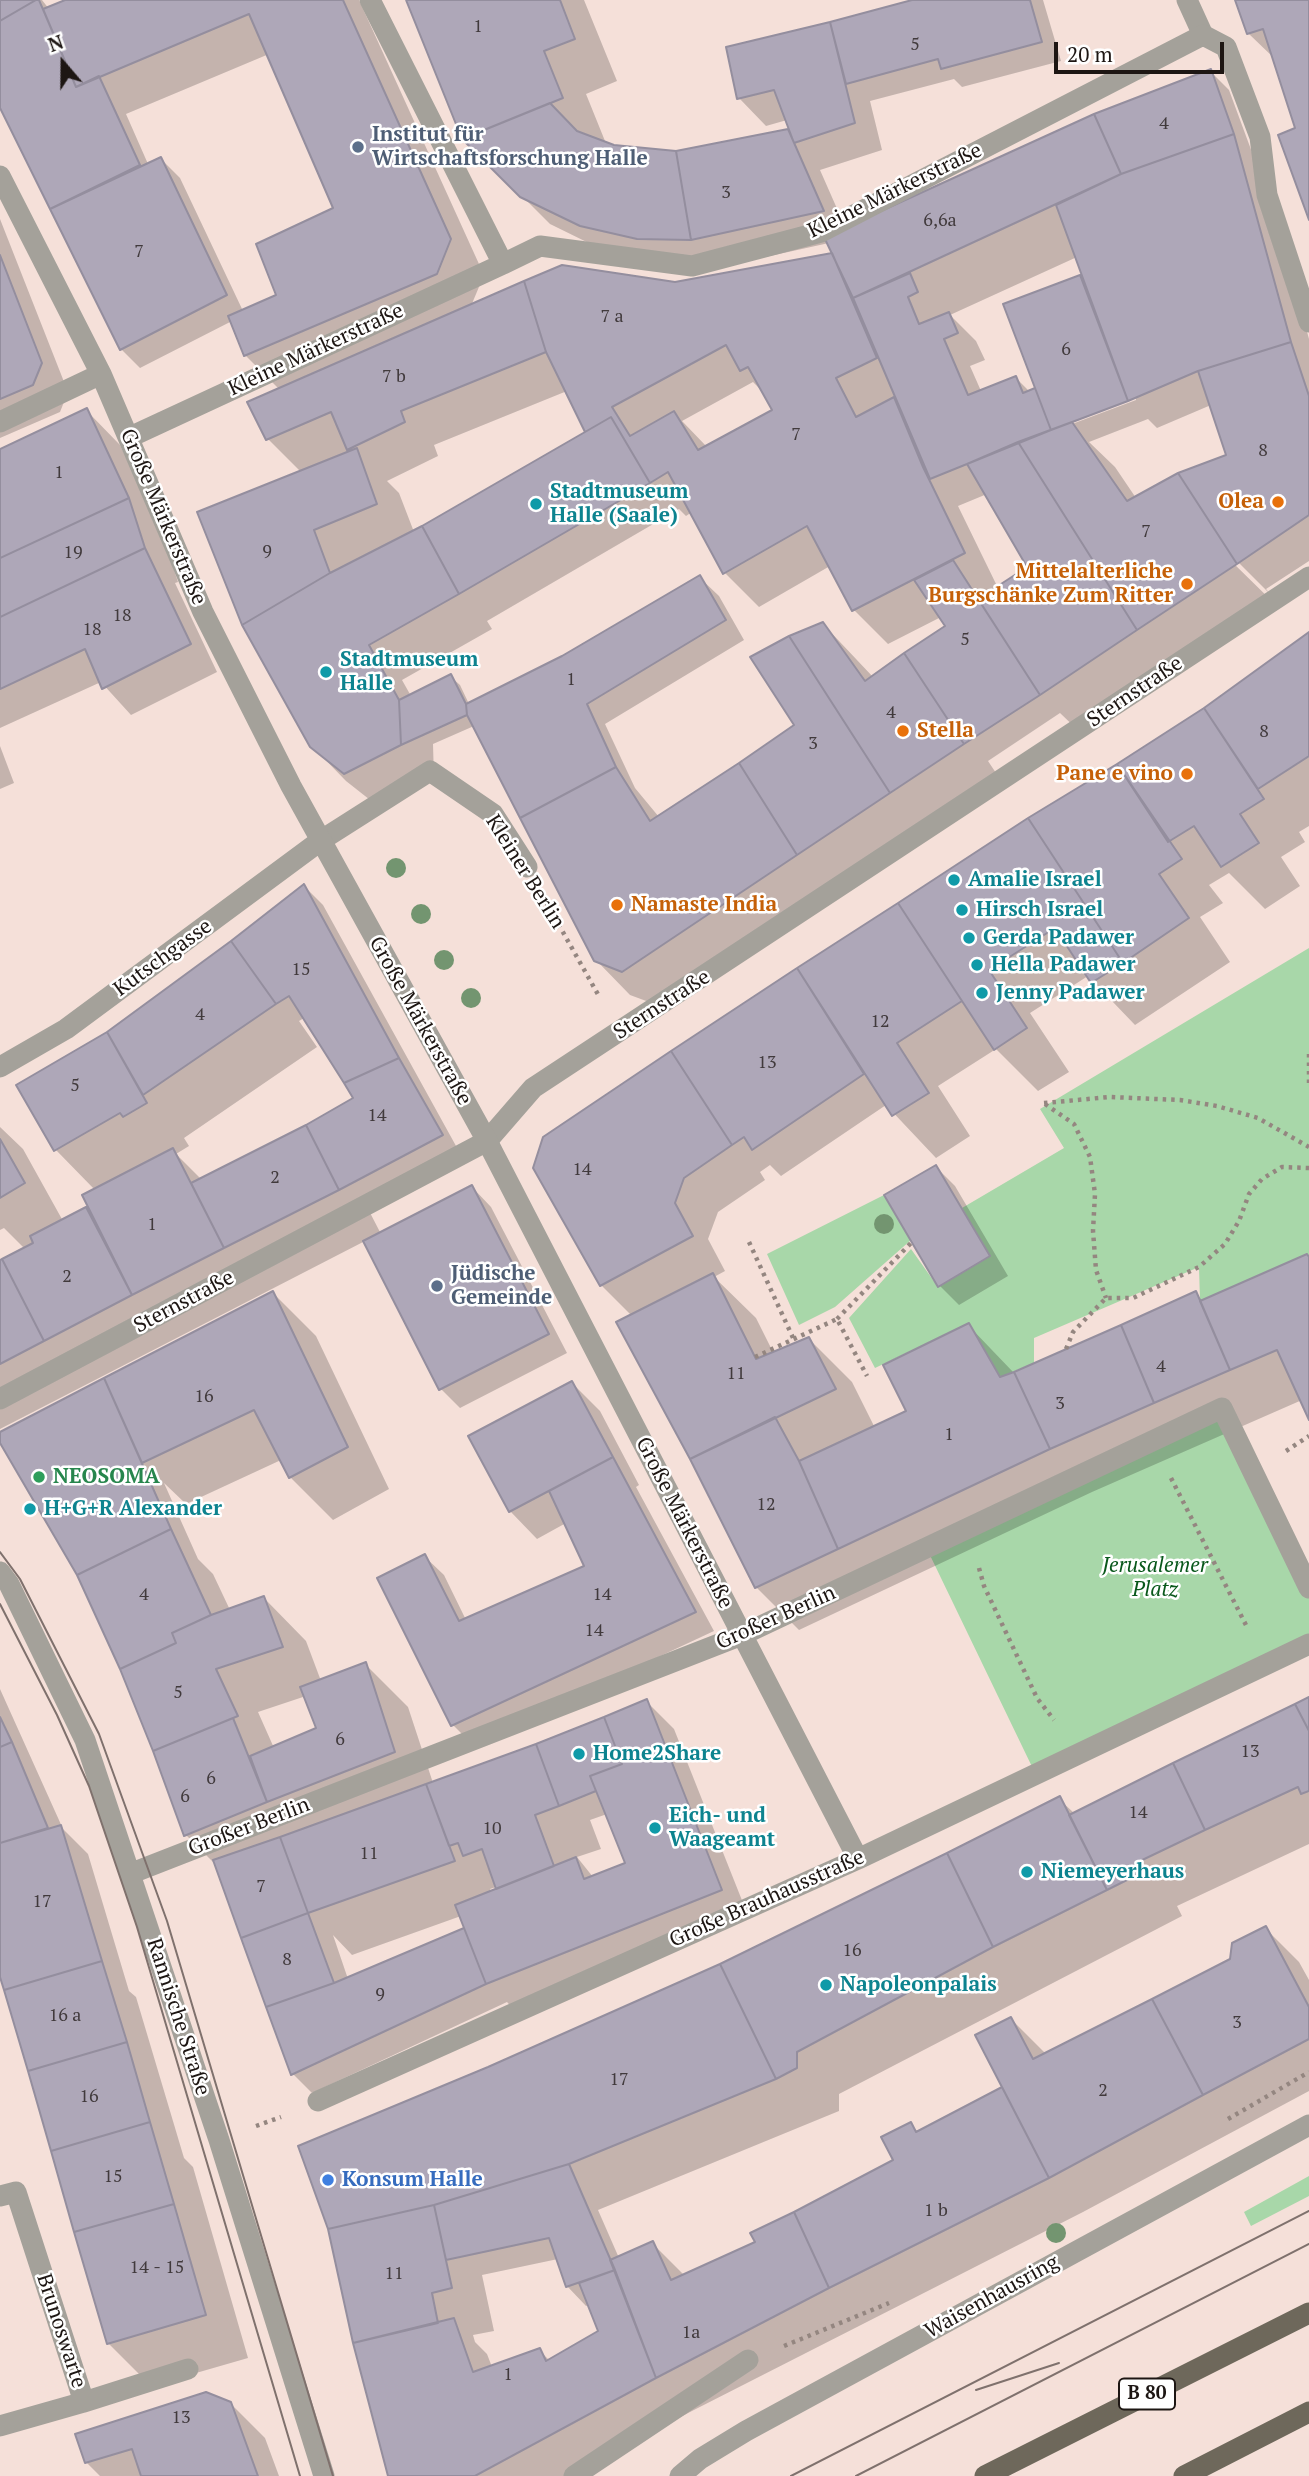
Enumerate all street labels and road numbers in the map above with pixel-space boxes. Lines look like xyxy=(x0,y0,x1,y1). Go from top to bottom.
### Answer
street label: Kleine Märkerstraße xyxy=(804,138,986,244)
street label: Kleine Märkerstraße xyxy=(224,298,408,402)
street label: Große Märkerstraße xyxy=(115,425,211,609)
street label: Sternstraße xyxy=(1082,651,1188,733)
street label: Kleiner Berlin xyxy=(480,810,570,934)
street label: Kutschgasse xyxy=(109,914,217,1002)
street label: Große Märkerstraße xyxy=(363,932,477,1110)
street label: Sternstraße xyxy=(609,965,715,1045)
street label: Sternstraße xyxy=(130,1265,238,1339)
street label: Große Märkerstraße xyxy=(630,1433,738,1613)
street label: Großer Berlin xyxy=(712,1580,840,1656)
street label: Großer Berlin xyxy=(185,1792,313,1862)
street label: Große Brauhausstraße xyxy=(666,1845,868,1953)
street label: Rannische Straße xyxy=(141,1935,215,2099)
street label: Waisenhausring xyxy=(921,2250,1063,2344)
street label: Brunoswarte xyxy=(31,2271,91,2391)
road number: B 80 xyxy=(1119,2378,1175,2410)

